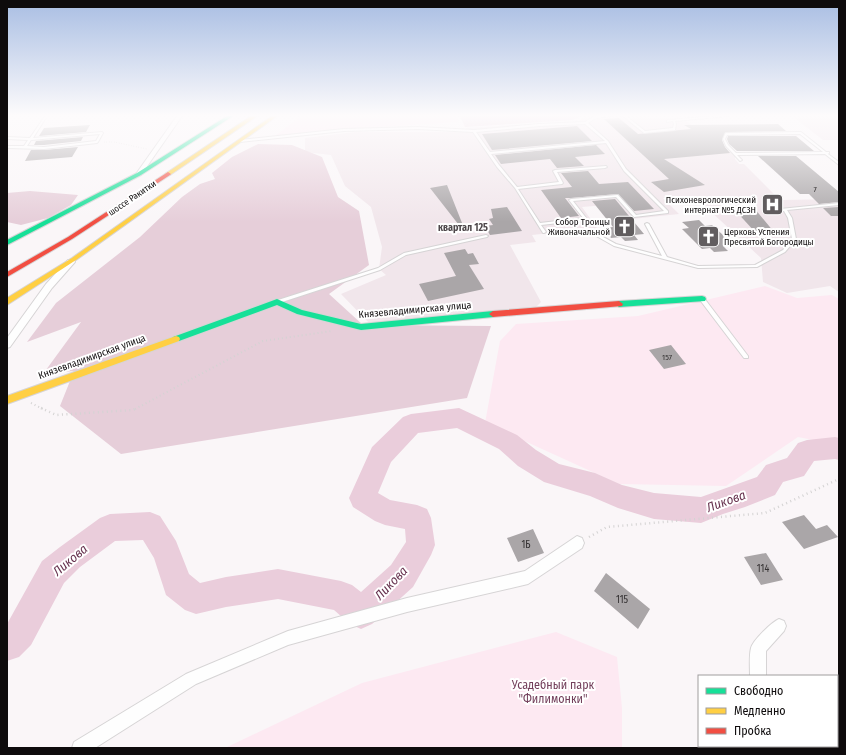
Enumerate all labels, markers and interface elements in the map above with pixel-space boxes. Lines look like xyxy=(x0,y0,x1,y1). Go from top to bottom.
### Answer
street label: шоссе Ракитки xyxy=(106,178,158,218)
house number: 7 xyxy=(813,185,817,194)
hospital icon: Психоневрологический интернат №5 ДСЗН xyxy=(759,192,785,218)
place label: Психоневрологический интернат №5 ДСЗН xyxy=(666,195,756,215)
church icon: Собор Троицы Живоначальной xyxy=(612,214,638,240)
place label: Собор Троицы Живоначальной xyxy=(548,217,610,237)
district label: квартал 125 xyxy=(438,222,488,234)
church icon: Церковь Успения Пресвятой Богородицы xyxy=(695,224,721,250)
place label: Церковь Успения Пресвятой Богородицы xyxy=(724,227,814,247)
street label: Князевладимирская улица xyxy=(358,299,472,321)
street label: Князевладимирская улица xyxy=(37,332,147,382)
house number: 157 xyxy=(662,353,673,362)
water label: Ликова xyxy=(704,487,748,515)
house number: 1Б xyxy=(521,539,531,551)
water label: Ликова xyxy=(49,541,90,579)
water label: Ликова xyxy=(371,563,411,603)
house number: 114 xyxy=(757,563,769,575)
house number: 115 xyxy=(616,594,629,606)
legend xyxy=(698,675,838,747)
park label: Усадебный парк "Филимонки" xyxy=(511,678,595,706)
text: Свободно xyxy=(734,684,783,698)
text: Медленно xyxy=(734,704,786,718)
text: Пробка xyxy=(734,724,772,738)

